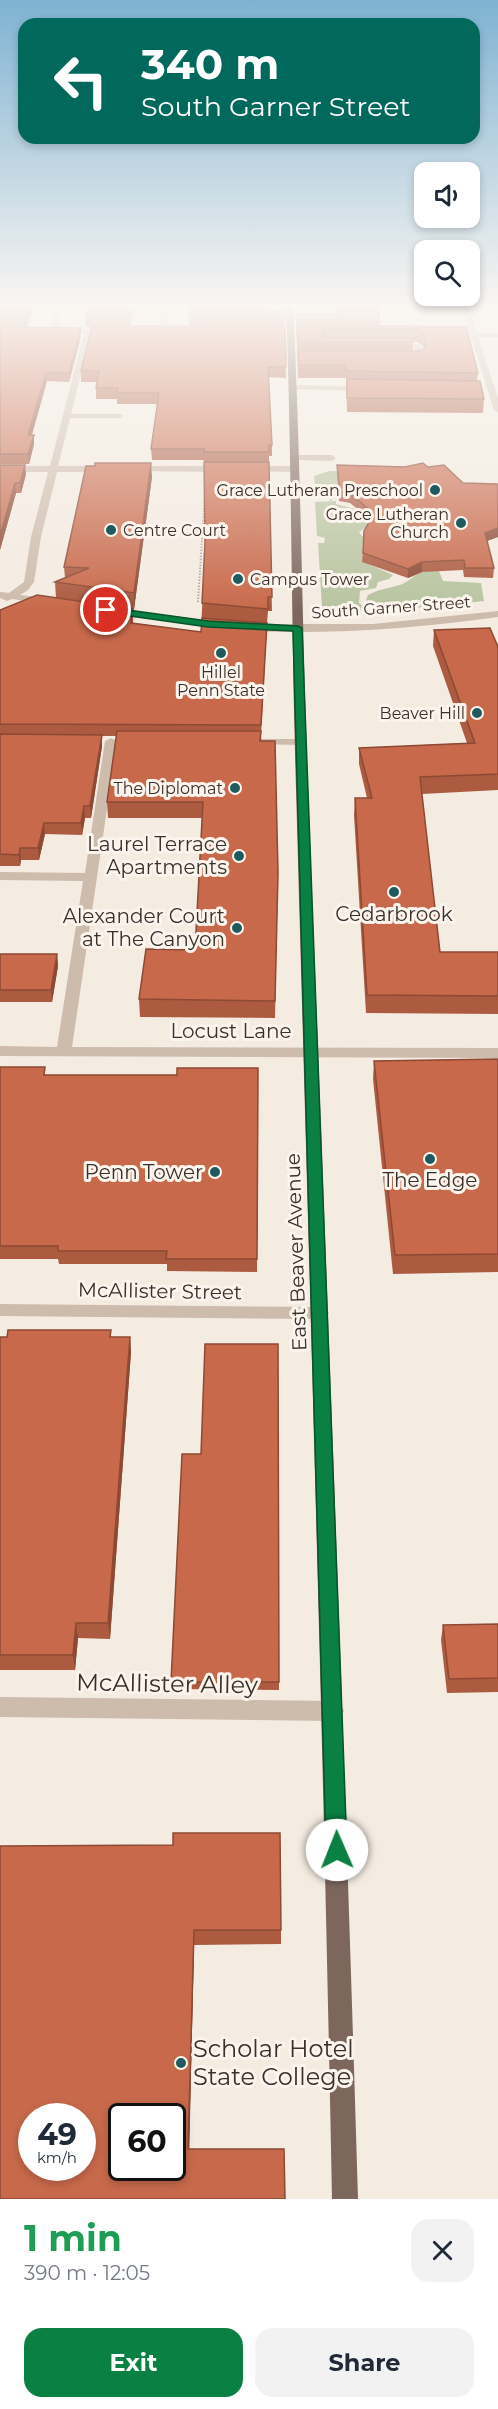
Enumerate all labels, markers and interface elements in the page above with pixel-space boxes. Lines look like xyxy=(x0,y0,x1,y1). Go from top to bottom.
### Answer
text: 340 m xyxy=(141,38,279,90)
icon: left xyxy=(42,42,120,120)
text: South Garner Street xyxy=(141,90,410,123)
map controls xyxy=(414,162,480,306)
button: sound xyxy=(414,162,480,228)
button: search xyxy=(414,240,480,306)
place label: Grace Lutheran Preschool xyxy=(217,481,423,500)
marker: Grace Lutheran Preschool xyxy=(428,483,442,497)
place label: Grace Lutheran Church xyxy=(326,505,449,542)
marker: Grace Lutheran Church xyxy=(454,516,468,530)
place label: Centre Court xyxy=(123,521,226,540)
marker: Centre Court xyxy=(104,523,118,537)
place label: Campus Tower xyxy=(250,570,369,589)
marker: Campus Tower xyxy=(231,572,245,586)
pin xyxy=(80,584,131,635)
street label: South Garner Street xyxy=(311,592,472,623)
icon: arrive xyxy=(89,593,122,626)
marker: Hillel Penn State xyxy=(214,646,228,660)
place label: Hillel Penn State xyxy=(177,663,265,700)
place label: Beaver Hill xyxy=(380,704,465,723)
marker: Beaver Hill xyxy=(470,706,484,720)
place label: The Diplomat xyxy=(114,779,223,798)
marker: The Diplomat xyxy=(228,781,242,795)
place label: Laurel Terrace Apartments xyxy=(87,832,227,879)
marker: Laurel Terrace Apartments xyxy=(232,849,246,863)
marker: Cedarbrook xyxy=(387,885,401,899)
place label: Cedarbrook xyxy=(335,902,453,926)
place label: Alexander Court at The Canyon xyxy=(63,904,225,951)
marker: Alexander Court at The Canyon xyxy=(230,921,244,935)
street label: Locust Lane xyxy=(170,1019,292,1043)
marker: The Edge xyxy=(423,1152,437,1166)
street label: East Beaver Avenue xyxy=(281,1153,311,1351)
place label: Penn Tower xyxy=(85,1160,203,1184)
marker: Penn Tower xyxy=(208,1165,222,1179)
place label: The Edge xyxy=(383,1168,477,1192)
street label: McAllister Street xyxy=(78,1278,242,1304)
street label: McAllister Alley xyxy=(76,1667,258,1700)
position arrow xyxy=(305,1818,369,1882)
place label: Scholar Hotel State College xyxy=(193,2034,354,2091)
marker: Scholar Hotel State College xyxy=(174,2056,188,2070)
speed limit sign: 60 xyxy=(108,2103,186,2181)
text: 49 xyxy=(37,2116,77,2153)
text: km/h xyxy=(37,2148,77,2167)
text: 1 min xyxy=(24,2216,122,2260)
button: close xyxy=(411,2219,474,2282)
text: 390 m · 12:05 xyxy=(24,2261,150,2285)
button: Exit xyxy=(24,2328,243,2397)
button: Share xyxy=(255,2328,474,2397)

